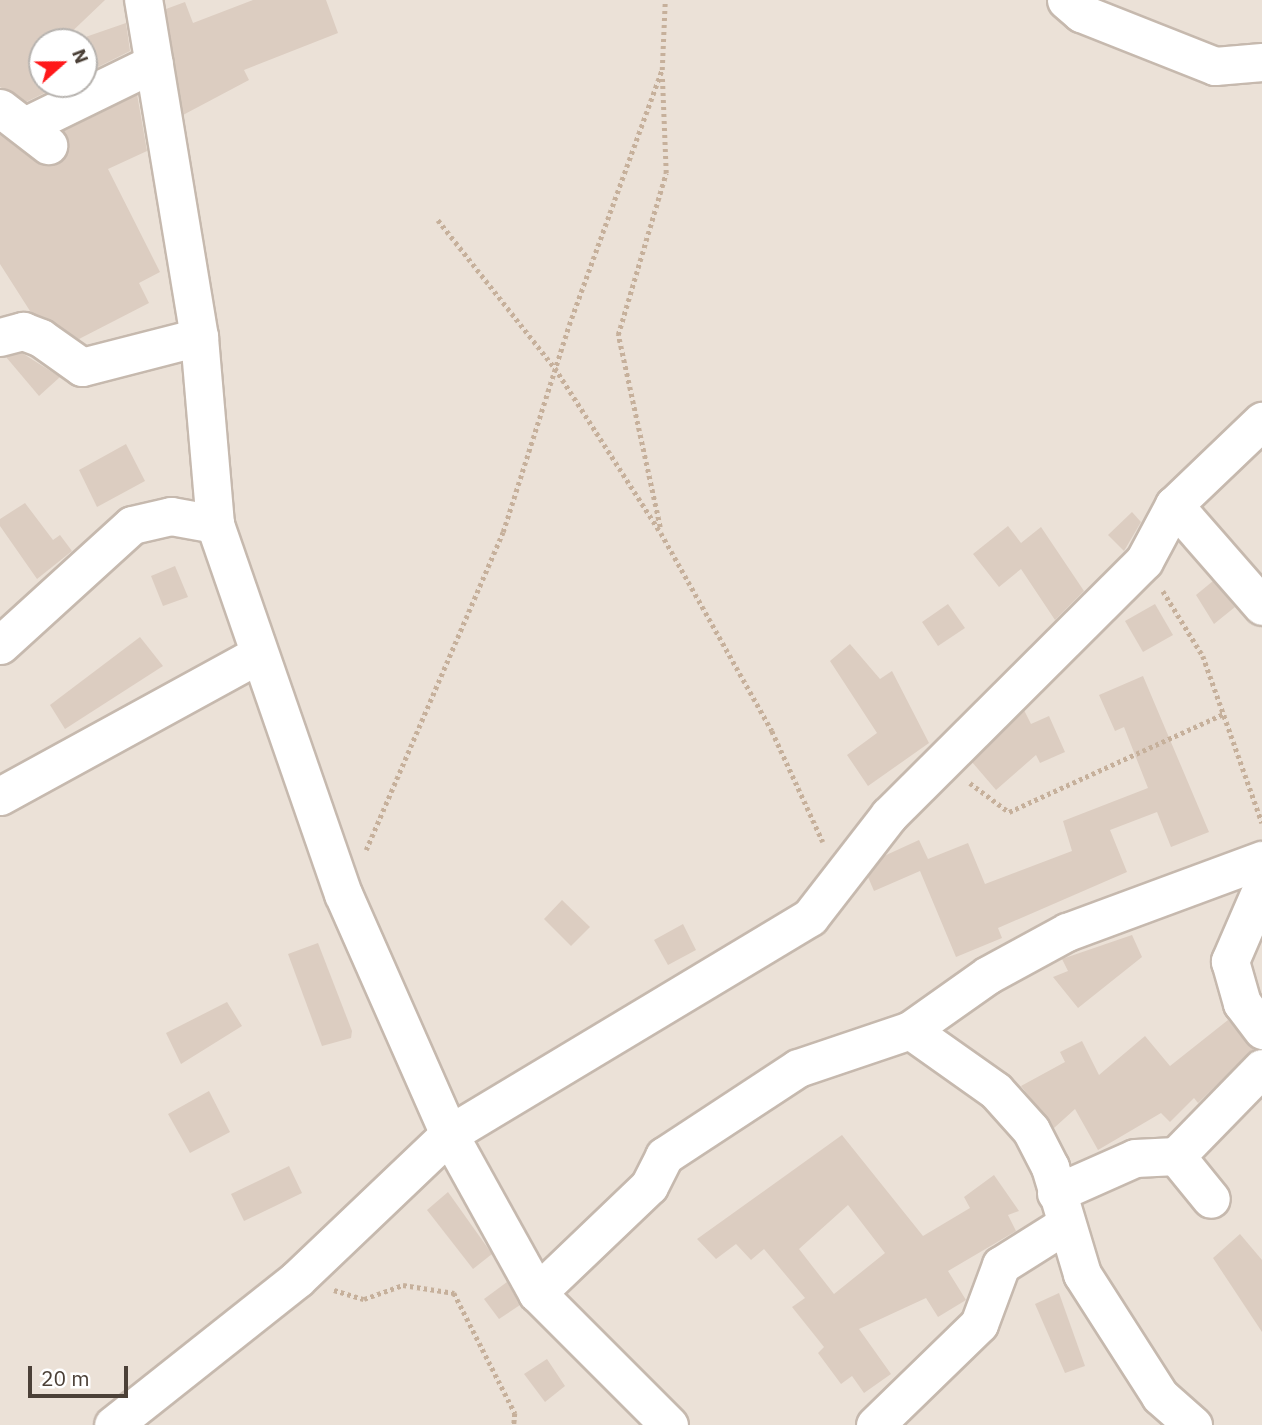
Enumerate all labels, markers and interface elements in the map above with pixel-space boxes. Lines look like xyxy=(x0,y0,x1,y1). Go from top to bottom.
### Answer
north arrow xyxy=(28,28,98,98)
text: N xyxy=(67,45,94,67)
scale bar xyxy=(32,1352,131,1396)
text: 20 m xyxy=(41,1364,90,1392)

